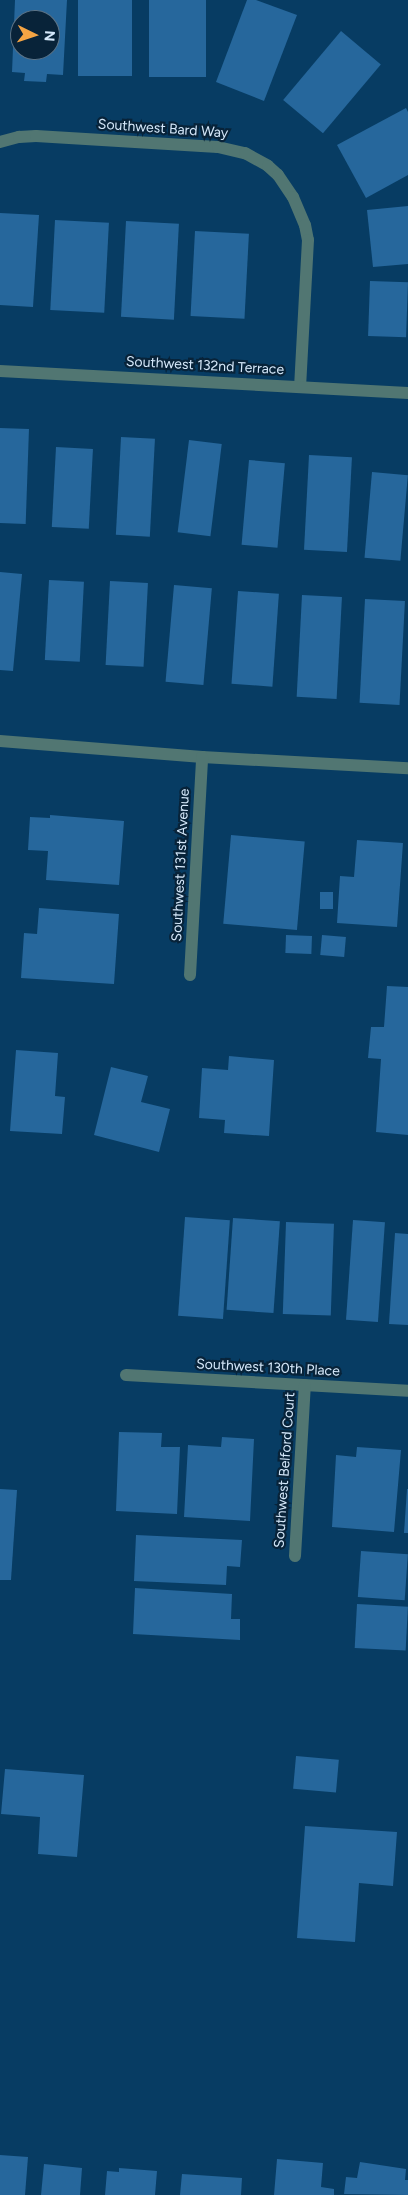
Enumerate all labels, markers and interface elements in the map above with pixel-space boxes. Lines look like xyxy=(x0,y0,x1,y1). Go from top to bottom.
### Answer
north arrow xyxy=(10,10,60,60)
text: N xyxy=(41,30,58,42)
street label: Southwest Bard Way xyxy=(97,116,229,142)
street label: Southwest 132nd Terrace xyxy=(126,353,284,379)
street label: Southwest 131st Avenue xyxy=(169,788,193,942)
street label: Southwest 130th Place xyxy=(196,1356,340,1380)
street label: Southwest Belford Court xyxy=(271,1391,299,1549)

